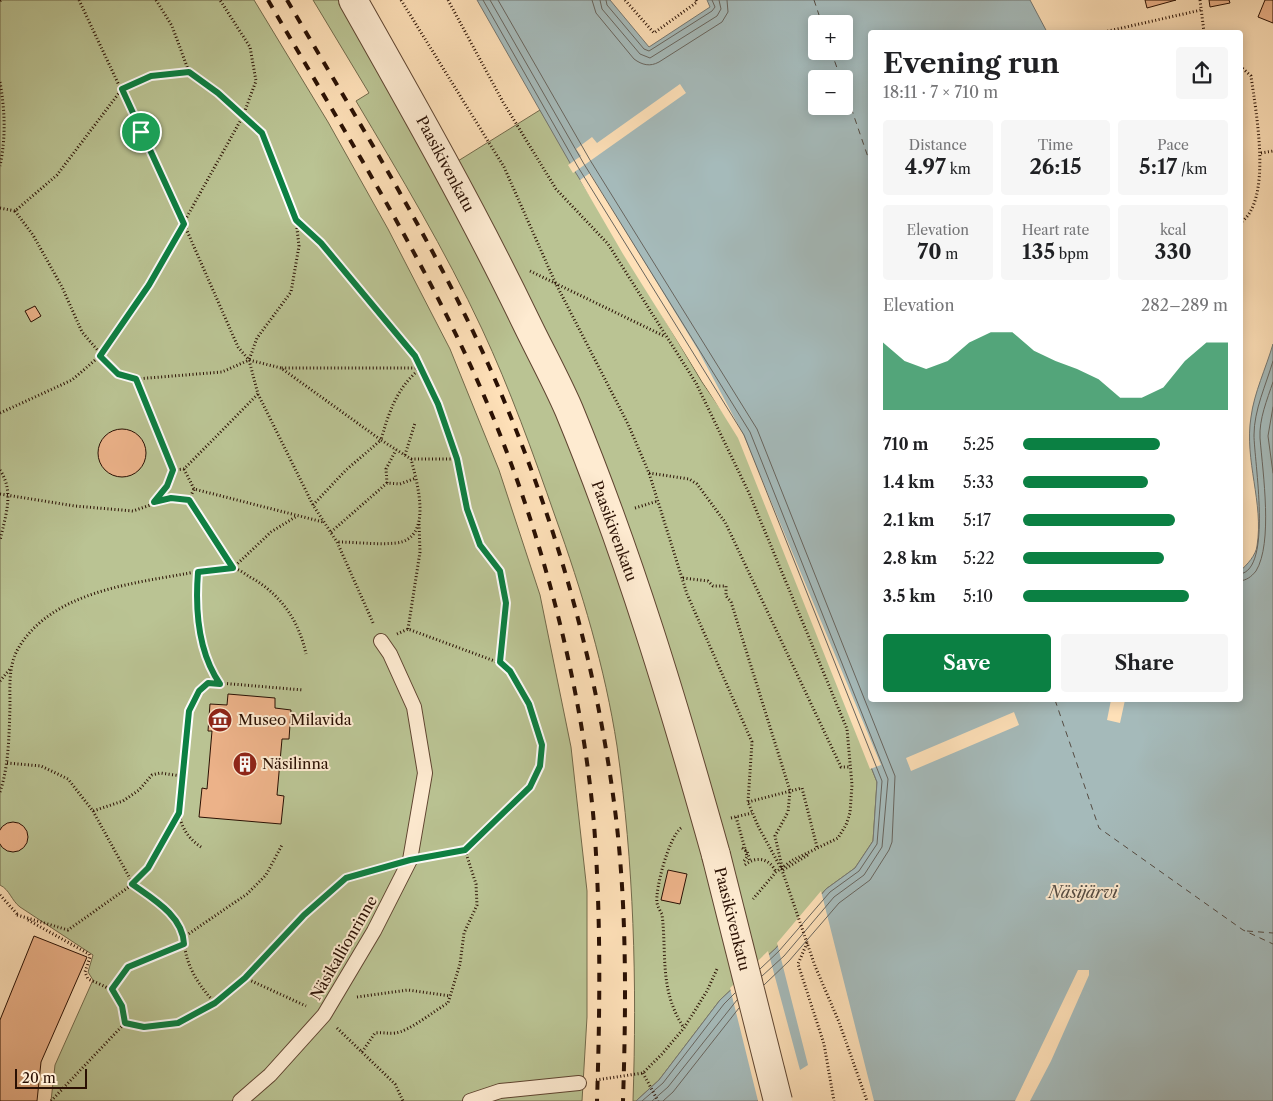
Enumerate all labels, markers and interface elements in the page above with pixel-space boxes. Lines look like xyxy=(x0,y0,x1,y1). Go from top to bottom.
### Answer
map controls xyxy=(808,15,853,115)
button: + xyxy=(808,15,853,60)
text: Evening run xyxy=(883,46,1059,80)
button: share xyxy=(1176,47,1228,99)
button: − xyxy=(808,70,853,115)
text: 18:11 · 7 × 710 m xyxy=(883,82,998,102)
pin xyxy=(120,111,162,153)
street label: Paasikivenkatu xyxy=(412,113,479,215)
icon: arrive xyxy=(127,118,155,146)
text: Distance xyxy=(909,136,967,154)
text: Time xyxy=(1038,136,1073,154)
text: Pace xyxy=(1157,136,1189,154)
text: 4.97 xyxy=(905,154,946,179)
text: 26:15 xyxy=(1029,154,1082,179)
text: 5:17 xyxy=(1139,154,1177,179)
text: km xyxy=(946,160,971,178)
text: /km xyxy=(1177,160,1207,178)
text: Elevation xyxy=(907,221,969,239)
text: Heart rate xyxy=(1022,221,1089,239)
text: kcal xyxy=(1160,221,1186,239)
text: 70 xyxy=(917,239,942,264)
text: 135 xyxy=(1022,239,1055,264)
text: 330 xyxy=(1155,239,1192,264)
text: m xyxy=(942,245,958,263)
text: bpm xyxy=(1055,245,1089,263)
text: Elevation xyxy=(883,295,954,315)
text: 282–289 m xyxy=(1141,295,1228,315)
text: 710 m xyxy=(883,434,929,454)
text: 5:25 xyxy=(963,434,994,454)
text: 1.4 km xyxy=(883,472,935,492)
text: 5:33 xyxy=(963,472,994,492)
street label: Paasikivenkatu xyxy=(587,478,642,584)
text: 2.1 km xyxy=(883,510,935,530)
text: 5:17 xyxy=(963,510,991,530)
text: 2.8 km xyxy=(883,548,937,568)
text: 5:22 xyxy=(963,548,995,568)
text: 3.5 km xyxy=(883,586,936,606)
text: 5:10 xyxy=(963,586,993,606)
button: Save xyxy=(883,634,1051,692)
button: Share xyxy=(1061,634,1228,692)
museum icon: Museo Milavida xyxy=(207,707,233,733)
place label: Museo Milavida xyxy=(238,710,352,729)
building icon: Näsilinna xyxy=(232,751,258,777)
place label: Näsilinna xyxy=(262,754,329,773)
street label: Paasikivenkatu xyxy=(710,865,755,973)
water label: Näsijärvi xyxy=(1046,882,1119,902)
street label: Näsikallionrinne xyxy=(306,892,381,1003)
scale bar xyxy=(15,1066,88,1089)
text: 20 m xyxy=(22,1069,56,1087)

